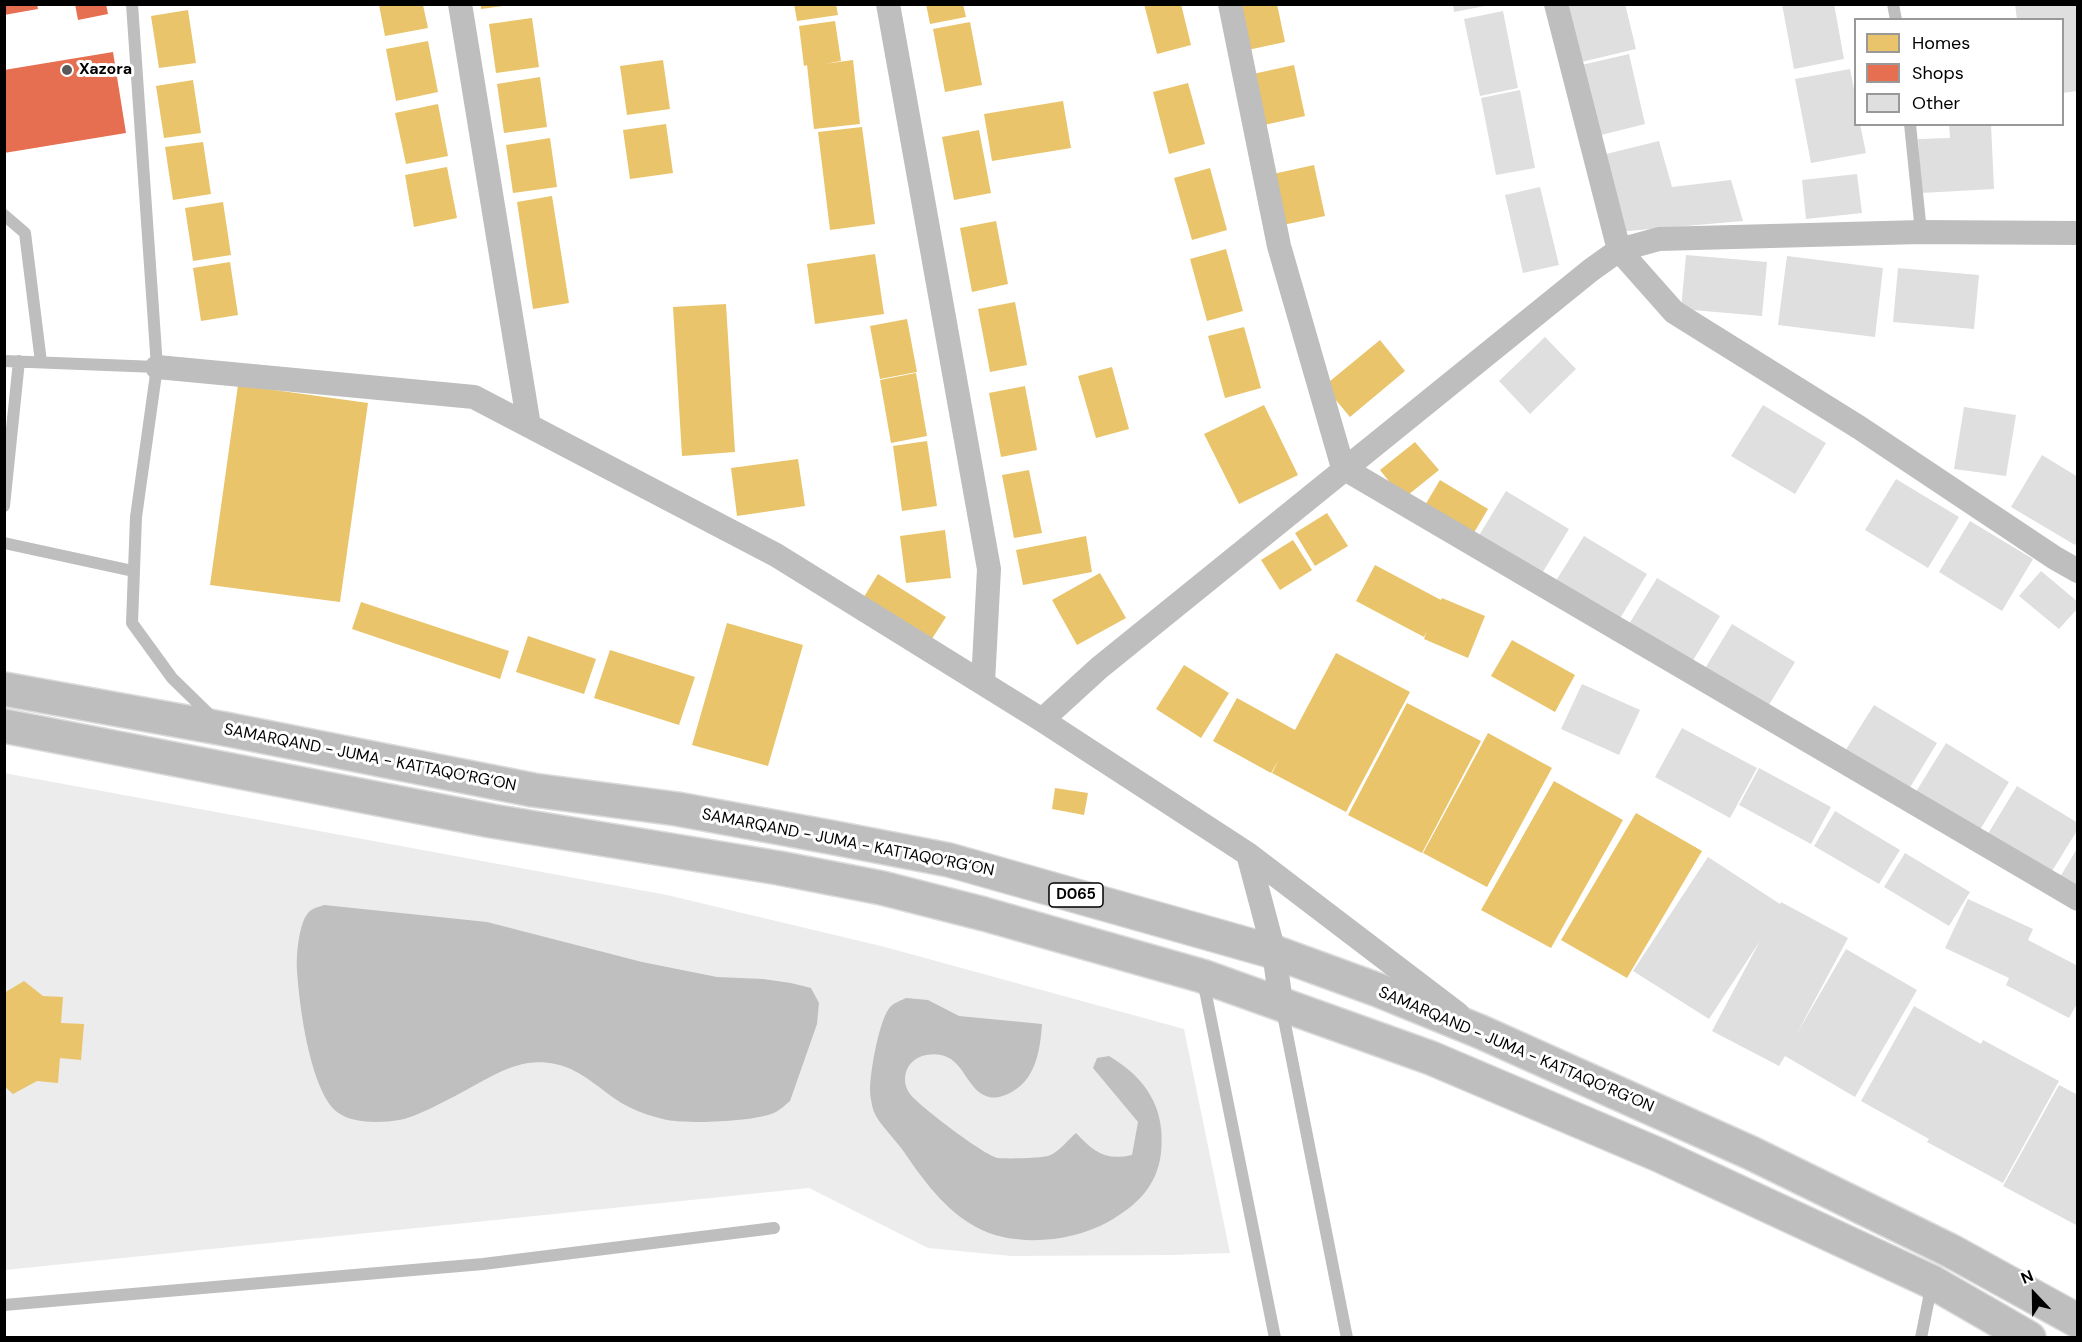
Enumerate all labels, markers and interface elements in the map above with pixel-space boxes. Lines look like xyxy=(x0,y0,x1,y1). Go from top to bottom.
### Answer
legend xyxy=(1854,18,2064,126)
text: Homes xyxy=(1912,31,1970,55)
place label: Xazora xyxy=(79,60,132,80)
text: Shops xyxy=(1912,61,1964,85)
marker: Xazora xyxy=(60,63,74,77)
text: Other xyxy=(1912,91,1960,115)
street label: SAMARQAND - JUMA - KATTAQO‘RG‘ON xyxy=(222,720,518,796)
street label: SAMARQAND - JUMA - KATTAQO‘RG‘ON xyxy=(700,805,996,881)
road number: D065 xyxy=(1049,883,1103,907)
street label: SAMARQAND - JUMA - KATTAQO‘RG‘ON xyxy=(1375,983,1657,1117)
north arrow xyxy=(2004,1264,2064,1324)
text: N xyxy=(2018,1265,2036,1289)

